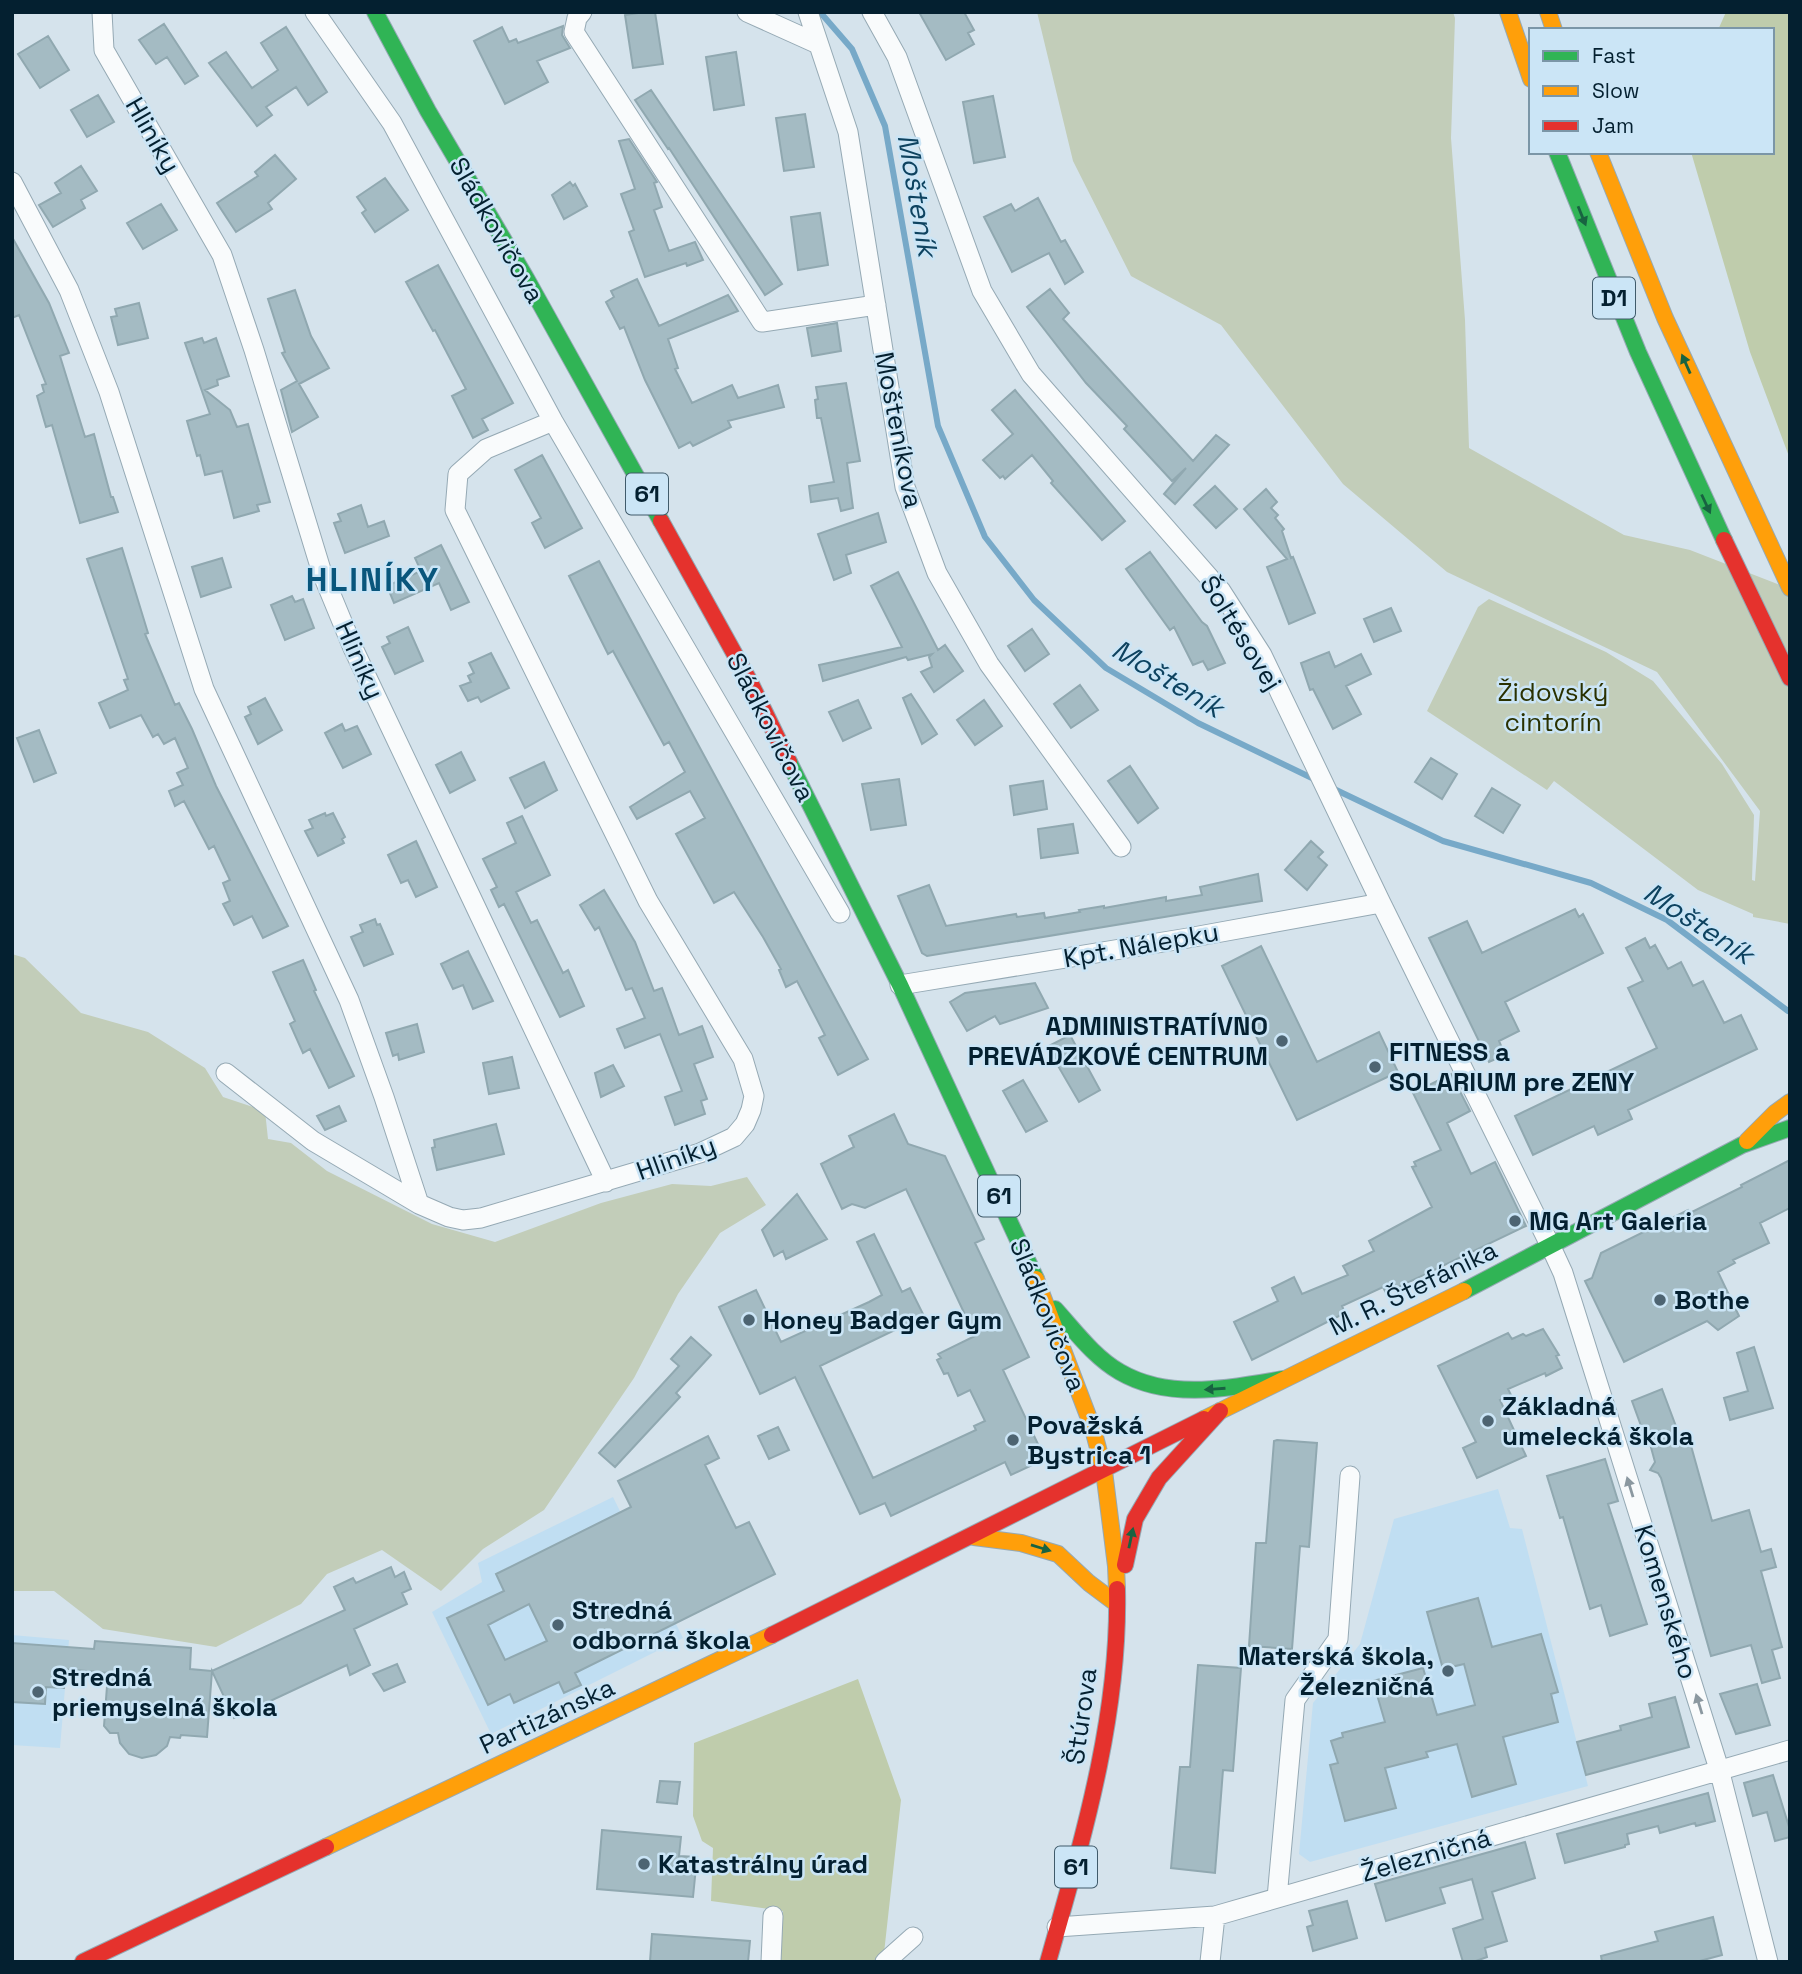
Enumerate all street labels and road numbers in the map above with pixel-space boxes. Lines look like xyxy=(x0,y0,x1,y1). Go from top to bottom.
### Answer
street label: Hliníky xyxy=(118,91,188,179)
street label: Sládkovičova xyxy=(442,151,552,309)
road number: D1 xyxy=(1593,278,1635,318)
street label: Mošteníkova xyxy=(867,349,931,511)
road number: 61 xyxy=(626,474,668,514)
street label: Šoltésovej xyxy=(1192,569,1290,697)
street label: Hliníky xyxy=(328,616,392,704)
street label: Sládkovičova xyxy=(719,647,823,807)
street label: Kpt. Nálepku xyxy=(1061,915,1221,975)
street label: Hliníky xyxy=(632,1128,720,1188)
road number: 61 xyxy=(978,1176,1020,1216)
street label: Sládkovičova xyxy=(1002,1233,1094,1397)
street label: M. R. Štefánika xyxy=(1323,1233,1503,1343)
street label: Komenského xyxy=(1626,1521,1706,1683)
street label: Štúrova xyxy=(1057,1665,1105,1767)
street label: Partizánska xyxy=(474,1670,620,1762)
street label: Železničná xyxy=(1357,1820,1495,1890)
road number: 61 xyxy=(1055,1846,1097,1888)

